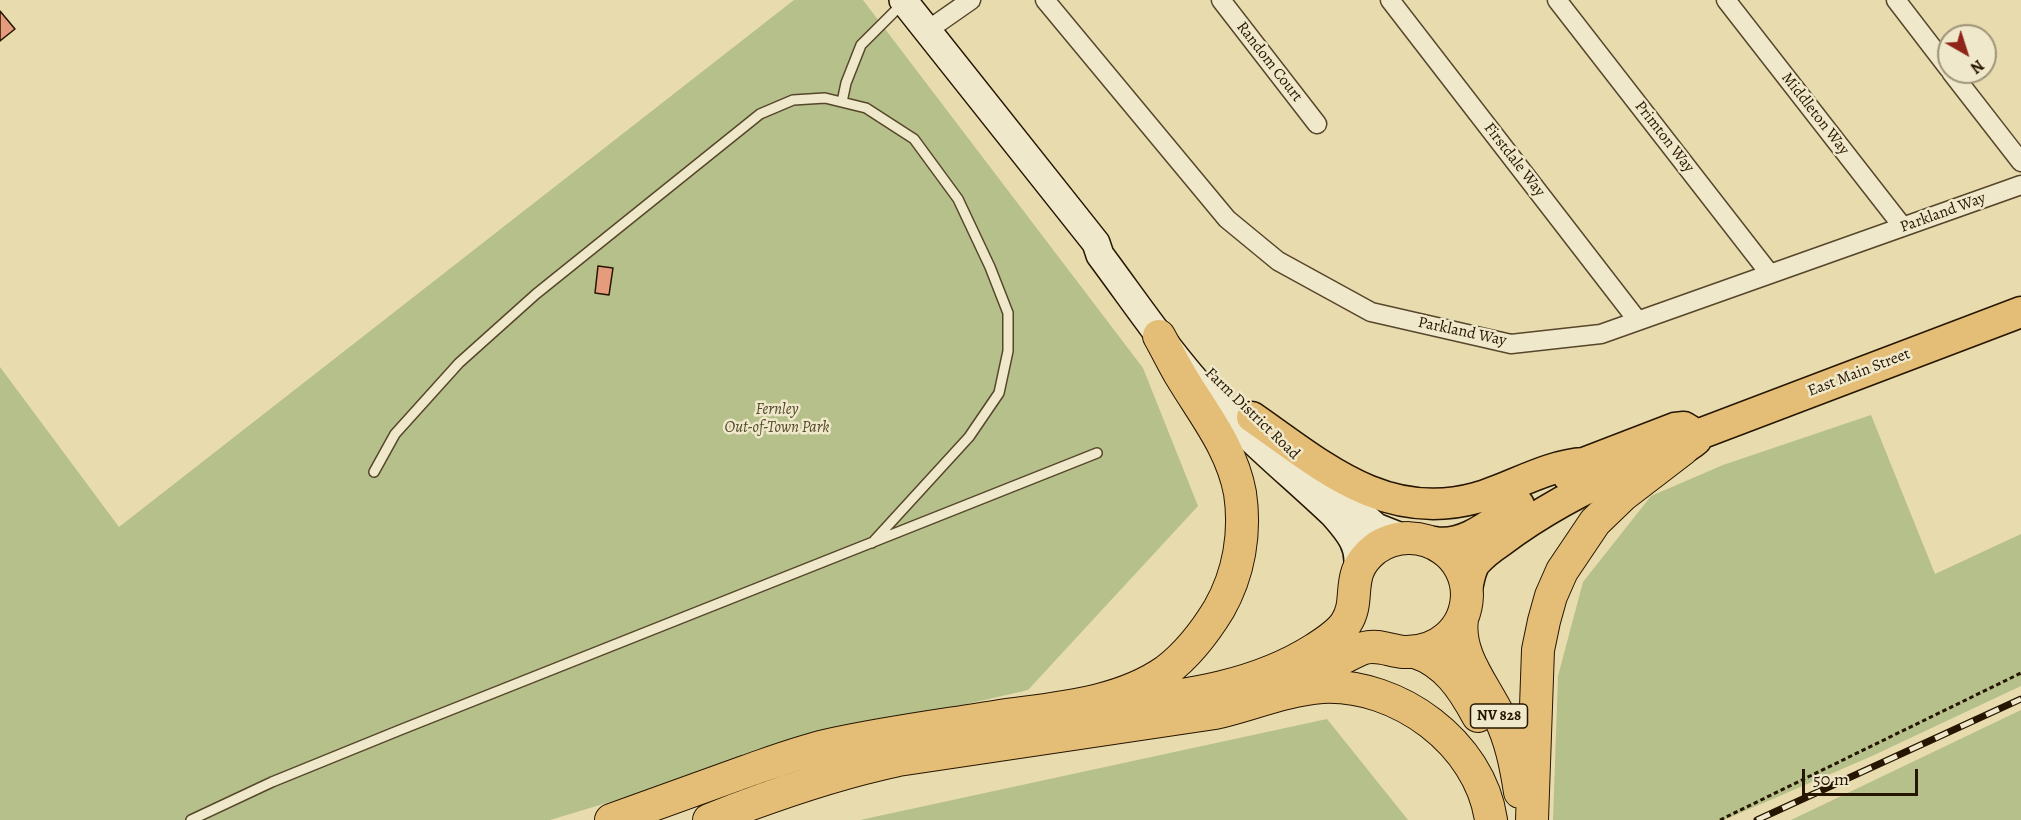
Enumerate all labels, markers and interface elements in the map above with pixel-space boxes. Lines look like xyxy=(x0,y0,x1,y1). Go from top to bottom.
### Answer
street label: Random Court xyxy=(1232,18,1306,106)
north arrow xyxy=(1937,24,1997,84)
text: N xyxy=(1966,54,1989,79)
street label: Middleton Way xyxy=(1777,69,1853,159)
street label: Primton Way xyxy=(1630,97,1698,177)
street label: Firstdale Way xyxy=(1479,119,1549,201)
street label: Parkland Way xyxy=(1898,189,1988,237)
street label: Parkland Way xyxy=(1416,313,1508,351)
street label: East Main Street xyxy=(1805,345,1913,401)
street label: Farm District Road xyxy=(1201,364,1303,464)
park label: Fernley Out-of-Town Park xyxy=(725,400,829,438)
road number: NV 828 xyxy=(1470,704,1528,728)
scale bar xyxy=(1805,757,1920,795)
text: 50 m xyxy=(1813,767,1849,791)

